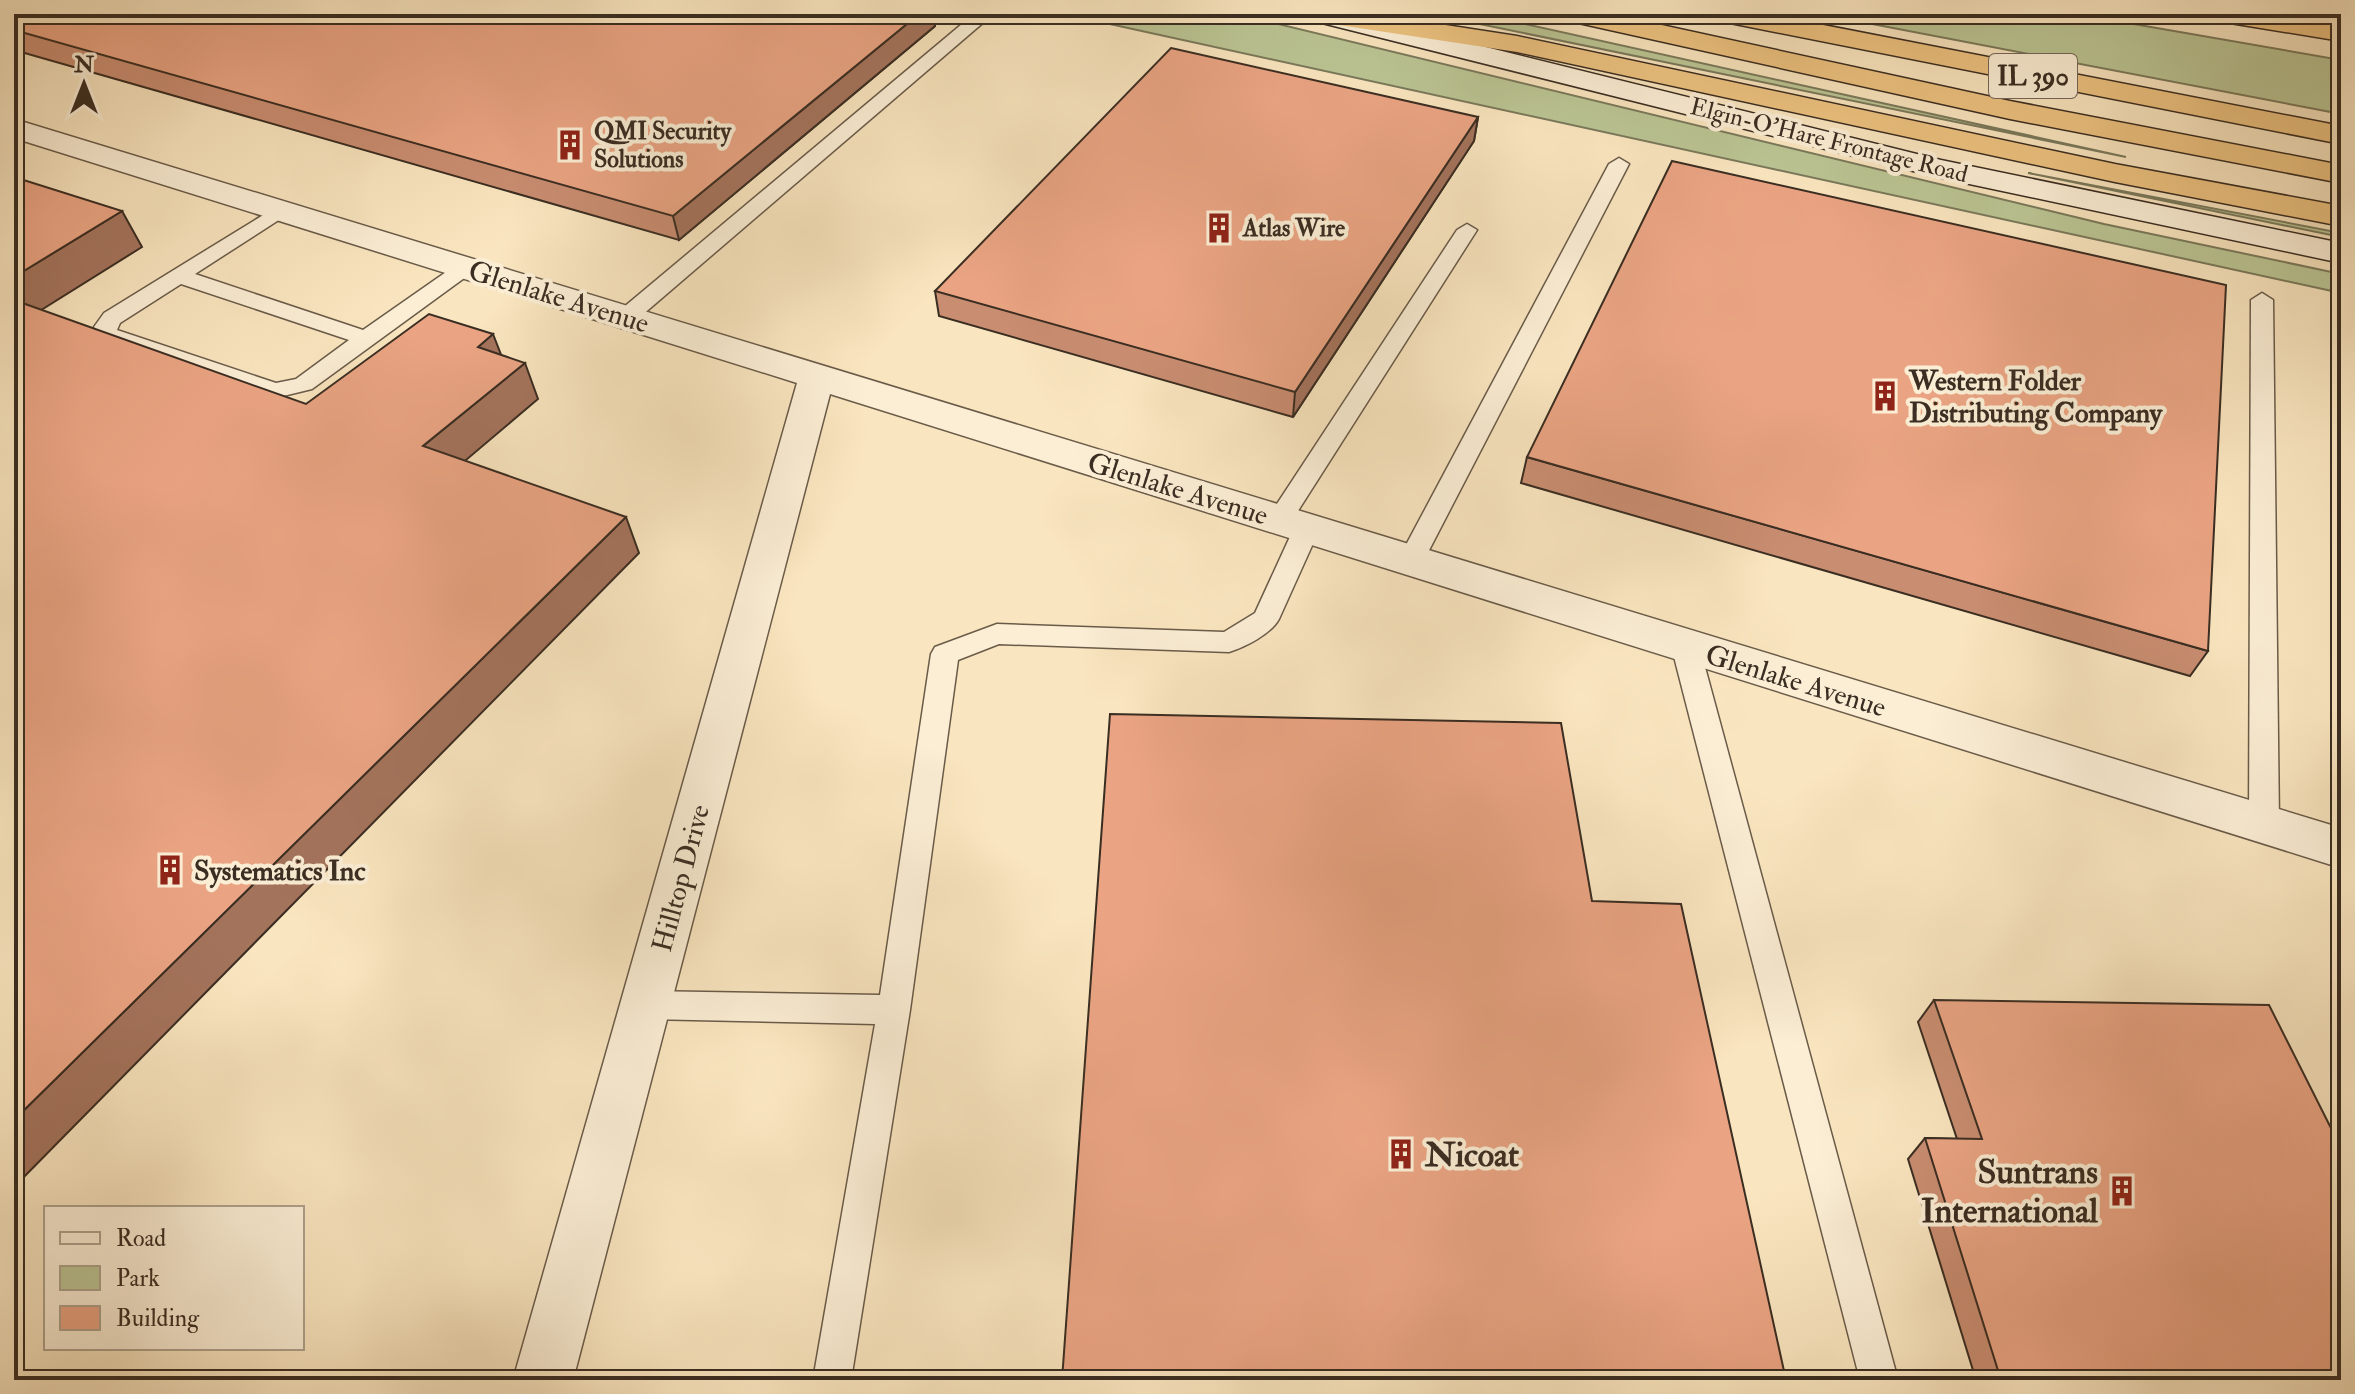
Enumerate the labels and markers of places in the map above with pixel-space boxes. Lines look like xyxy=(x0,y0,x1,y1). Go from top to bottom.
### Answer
place label: QMI Security Solutions xyxy=(594,116,732,175)
building icon: QMI Security Solutions xyxy=(553,128,587,162)
building icon: Atlas Wire xyxy=(1202,211,1236,245)
place label: Atlas Wire xyxy=(1242,213,1345,244)
place label: Western Folder Distributing Company xyxy=(1908,364,2164,431)
building icon: Western Folder Distributing Company xyxy=(1868,379,1902,413)
building icon: Systematics Inc xyxy=(153,853,187,887)
place label: Systematics Inc xyxy=(194,854,366,889)
place label: Nicoat xyxy=(1424,1134,1519,1177)
building icon: Nicoat xyxy=(1384,1137,1418,1171)
place label: Suntrans International xyxy=(1921,1151,2098,1233)
building icon: Suntrans International xyxy=(2105,1174,2139,1208)

